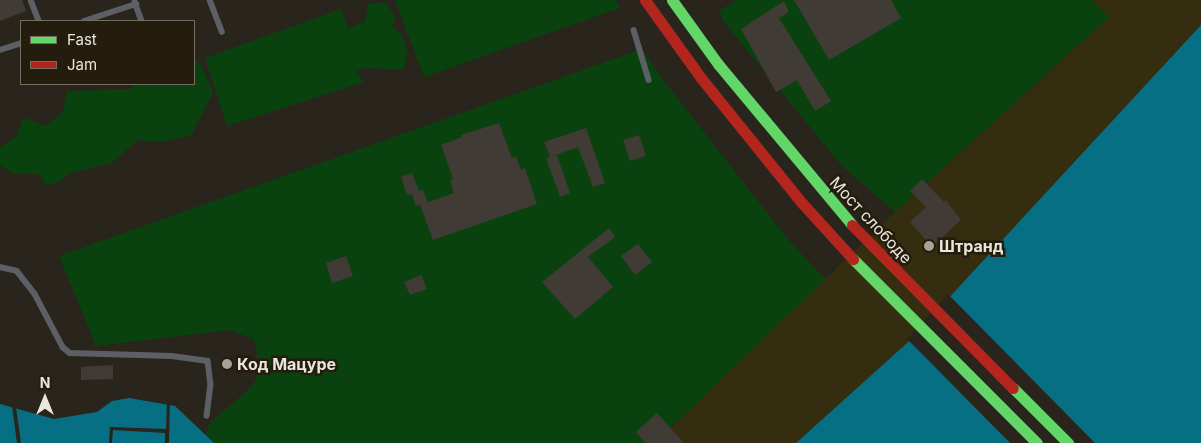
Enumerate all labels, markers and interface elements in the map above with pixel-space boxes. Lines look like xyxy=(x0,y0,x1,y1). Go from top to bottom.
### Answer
legend xyxy=(20,20,195,85)
text: Fast xyxy=(67,30,97,49)
text: Jam xyxy=(67,55,97,74)
street label: Мост слободе xyxy=(826,173,916,267)
place label: Штранд xyxy=(939,236,1004,256)
marker: Штранд xyxy=(923,240,935,252)
place label: Код Мацуре xyxy=(237,354,336,374)
marker: Код Мацуре xyxy=(221,358,233,370)
north arrow xyxy=(20,373,70,423)
text: N xyxy=(40,374,50,391)

